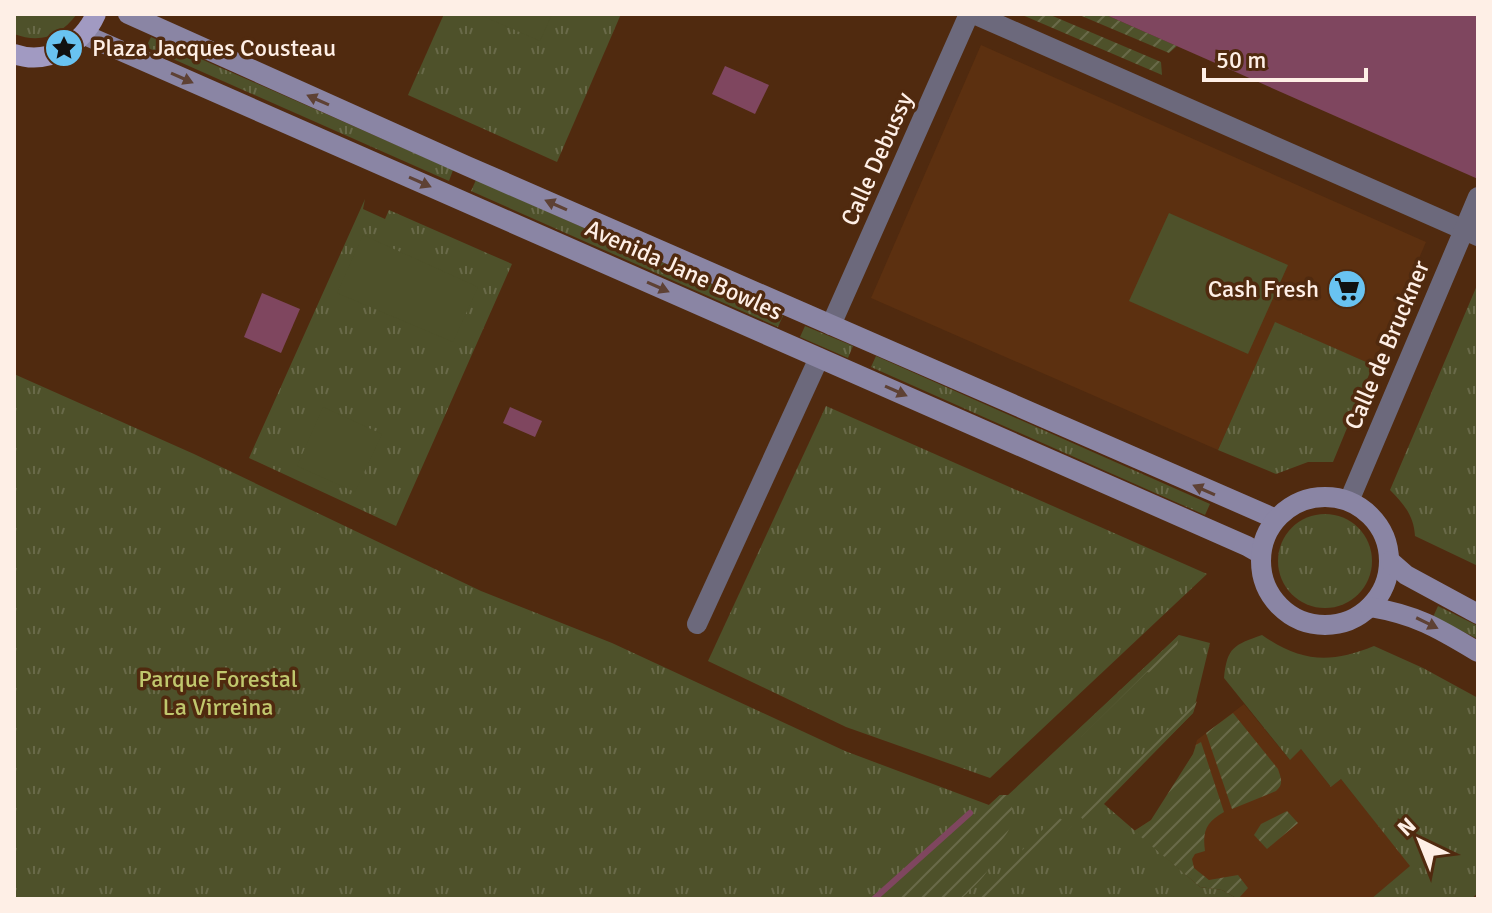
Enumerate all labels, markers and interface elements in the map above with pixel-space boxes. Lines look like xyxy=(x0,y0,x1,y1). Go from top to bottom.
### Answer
place icon: Plaza Jacques Cousteau xyxy=(43,27,85,69)
scale bar xyxy=(1204,32,1366,82)
place label: Plaza Jacques Cousteau xyxy=(92,33,336,63)
text: 50 m xyxy=(1216,45,1266,75)
one-way arrow xyxy=(170,71,194,84)
street label: Calle Debussy xyxy=(834,88,920,230)
one-way arrow xyxy=(307,93,330,107)
one-way arrow xyxy=(408,176,432,189)
one-way arrow xyxy=(544,199,568,212)
street label: Avenida Jane Bowles xyxy=(581,213,787,327)
street label: Calle de Bruckner xyxy=(1338,256,1436,434)
supermarket icon: Cash Fresh xyxy=(1326,268,1368,310)
place label: Cash Fresh xyxy=(1208,274,1319,304)
one-way arrow xyxy=(646,280,670,293)
one-way arrow xyxy=(884,385,908,398)
one-way arrow xyxy=(1193,483,1216,496)
one-way arrow xyxy=(1415,616,1438,630)
park label: Parque Forestal La Virreina xyxy=(138,664,298,722)
north arrow xyxy=(1380,801,1460,881)
text: N xyxy=(1392,812,1422,842)

